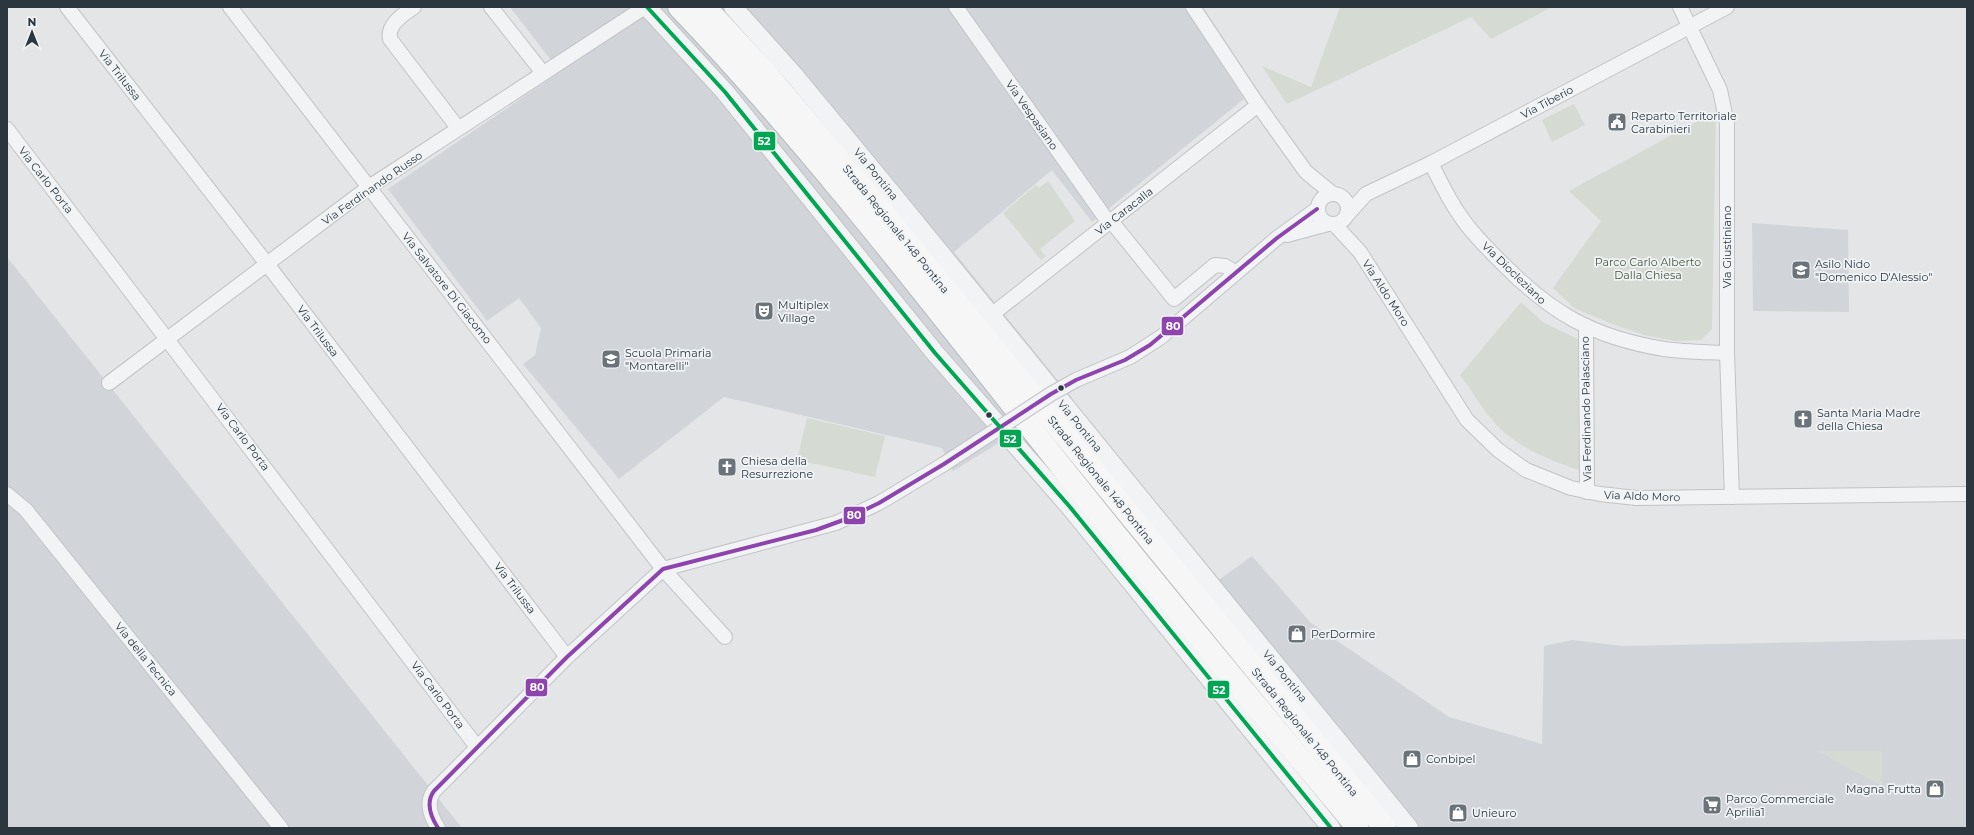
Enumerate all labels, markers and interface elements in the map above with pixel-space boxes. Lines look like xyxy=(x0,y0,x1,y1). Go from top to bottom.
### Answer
north arrow xyxy=(12,12,52,52)
text: N xyxy=(28,15,36,29)
street label: Via Trilussa xyxy=(96,47,144,103)
street label: Via Vespasiano xyxy=(1003,77,1061,153)
street label: Via Tiberio xyxy=(1518,82,1576,122)
place label: Reparto Territoriale Carabinieri xyxy=(1631,109,1737,136)
public building icon: Reparto Territoriale Carabinieri xyxy=(1606,111,1628,133)
line badge: 52 xyxy=(753,131,776,151)
text: 52 xyxy=(758,134,771,148)
street label: Via Carlo Porta xyxy=(16,144,76,216)
street label: Via Pontina xyxy=(851,145,901,203)
street label: Via Ferdinando Russo xyxy=(319,148,425,228)
street label: Strada Regionale 148 Pontina xyxy=(840,162,952,296)
street label: Via Caracalla xyxy=(1092,184,1156,238)
street label: Via Giustiniano xyxy=(1720,206,1734,288)
street label: Via Salvatore Di Giacomo xyxy=(399,229,495,347)
street label: Via Diocleziano xyxy=(1479,239,1549,307)
park label: Parco Carlo Alberto Dalla Chiesa xyxy=(1595,255,1701,282)
street label: Via Aldo Moro xyxy=(1359,257,1413,329)
place label: Asilo Nido "Domenico D'Alessio" xyxy=(1815,257,1932,284)
school or university icon: Asilo Nido "Domenico D'Alessio" xyxy=(1790,259,1812,281)
place label: Multiplex Village xyxy=(778,298,829,325)
theatre icon: Multiplex Village xyxy=(753,300,775,322)
street label: Via Trilussa xyxy=(294,302,342,360)
line badge: 80 xyxy=(1161,316,1184,336)
text: 80 xyxy=(1166,319,1181,333)
street label: Via Ferdinando Palasciano xyxy=(1578,336,1594,482)
place label: Scuola Primaria "Montarelli" xyxy=(625,346,711,373)
school or university icon: Scuola Primaria "Montarelli" xyxy=(600,348,622,370)
unlabelled marker xyxy=(1056,383,1066,393)
street label: Via Pontina xyxy=(1055,397,1105,455)
street label: Via Carlo Porta xyxy=(213,400,273,474)
place label: Santa Maria Madre della Chiesa xyxy=(1817,406,1921,433)
church icon: Santa Maria Madre della Chiesa xyxy=(1792,408,1814,430)
unlabelled marker xyxy=(984,410,994,420)
street label: Strada Regionale 148 Pontina xyxy=(1045,413,1157,547)
line badge: 52 xyxy=(999,429,1022,448)
text: 52 xyxy=(1004,432,1017,446)
place label: Chiesa della Resurrezione xyxy=(741,454,813,481)
church icon: Chiesa della Resurrezione xyxy=(716,456,738,478)
street label: Via Aldo Moro xyxy=(1604,488,1681,504)
line badge: 80 xyxy=(843,506,866,525)
text: 80 xyxy=(847,508,862,522)
street label: Via Trilussa xyxy=(491,559,539,617)
street label: Via della Tecnica xyxy=(112,619,180,699)
shop icon: PerDormire xyxy=(1286,623,1308,645)
place label: PerDormire xyxy=(1311,627,1376,641)
street label: Via Pontina xyxy=(1260,647,1310,705)
street label: Via Carlo Porta xyxy=(408,658,468,732)
street label: Strada Regionale 148 Pontina xyxy=(1249,665,1361,799)
line badge: 80 xyxy=(525,678,548,697)
text: 80 xyxy=(530,680,545,694)
line badge: 52 xyxy=(1207,680,1230,699)
text: 52 xyxy=(1213,683,1226,697)
shop icon: Conbipel xyxy=(1401,748,1423,770)
place label: Conbipel xyxy=(1426,752,1475,766)
shop icon: Magna Frutta xyxy=(1924,778,1946,800)
place label: Magna Frutta xyxy=(1846,782,1921,796)
place label: Parco Commerciale Aprilia1 xyxy=(1726,792,1835,819)
supermarket icon: Parco Commerciale Aprilia1 xyxy=(1701,794,1723,816)
shop icon: Unieuro xyxy=(1447,802,1469,824)
place label: Unieuro xyxy=(1472,806,1516,820)

